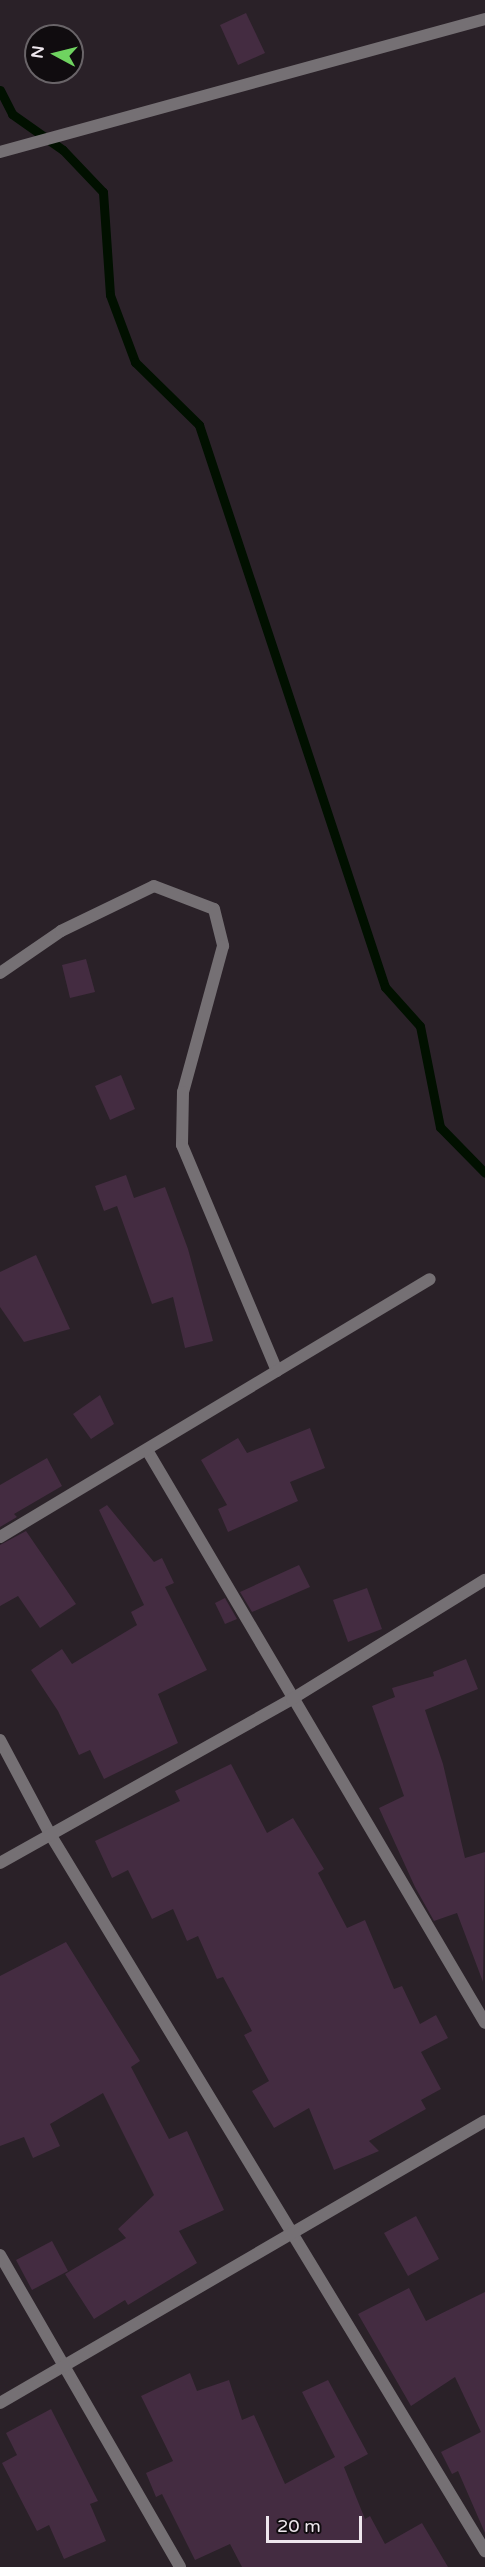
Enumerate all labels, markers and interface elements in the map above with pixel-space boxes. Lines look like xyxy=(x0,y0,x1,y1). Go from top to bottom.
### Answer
north arrow xyxy=(24,24,84,84)
text: N xyxy=(27,44,49,60)
scale bar xyxy=(269,2504,365,2542)
text: 20 m xyxy=(277,2515,321,2537)

